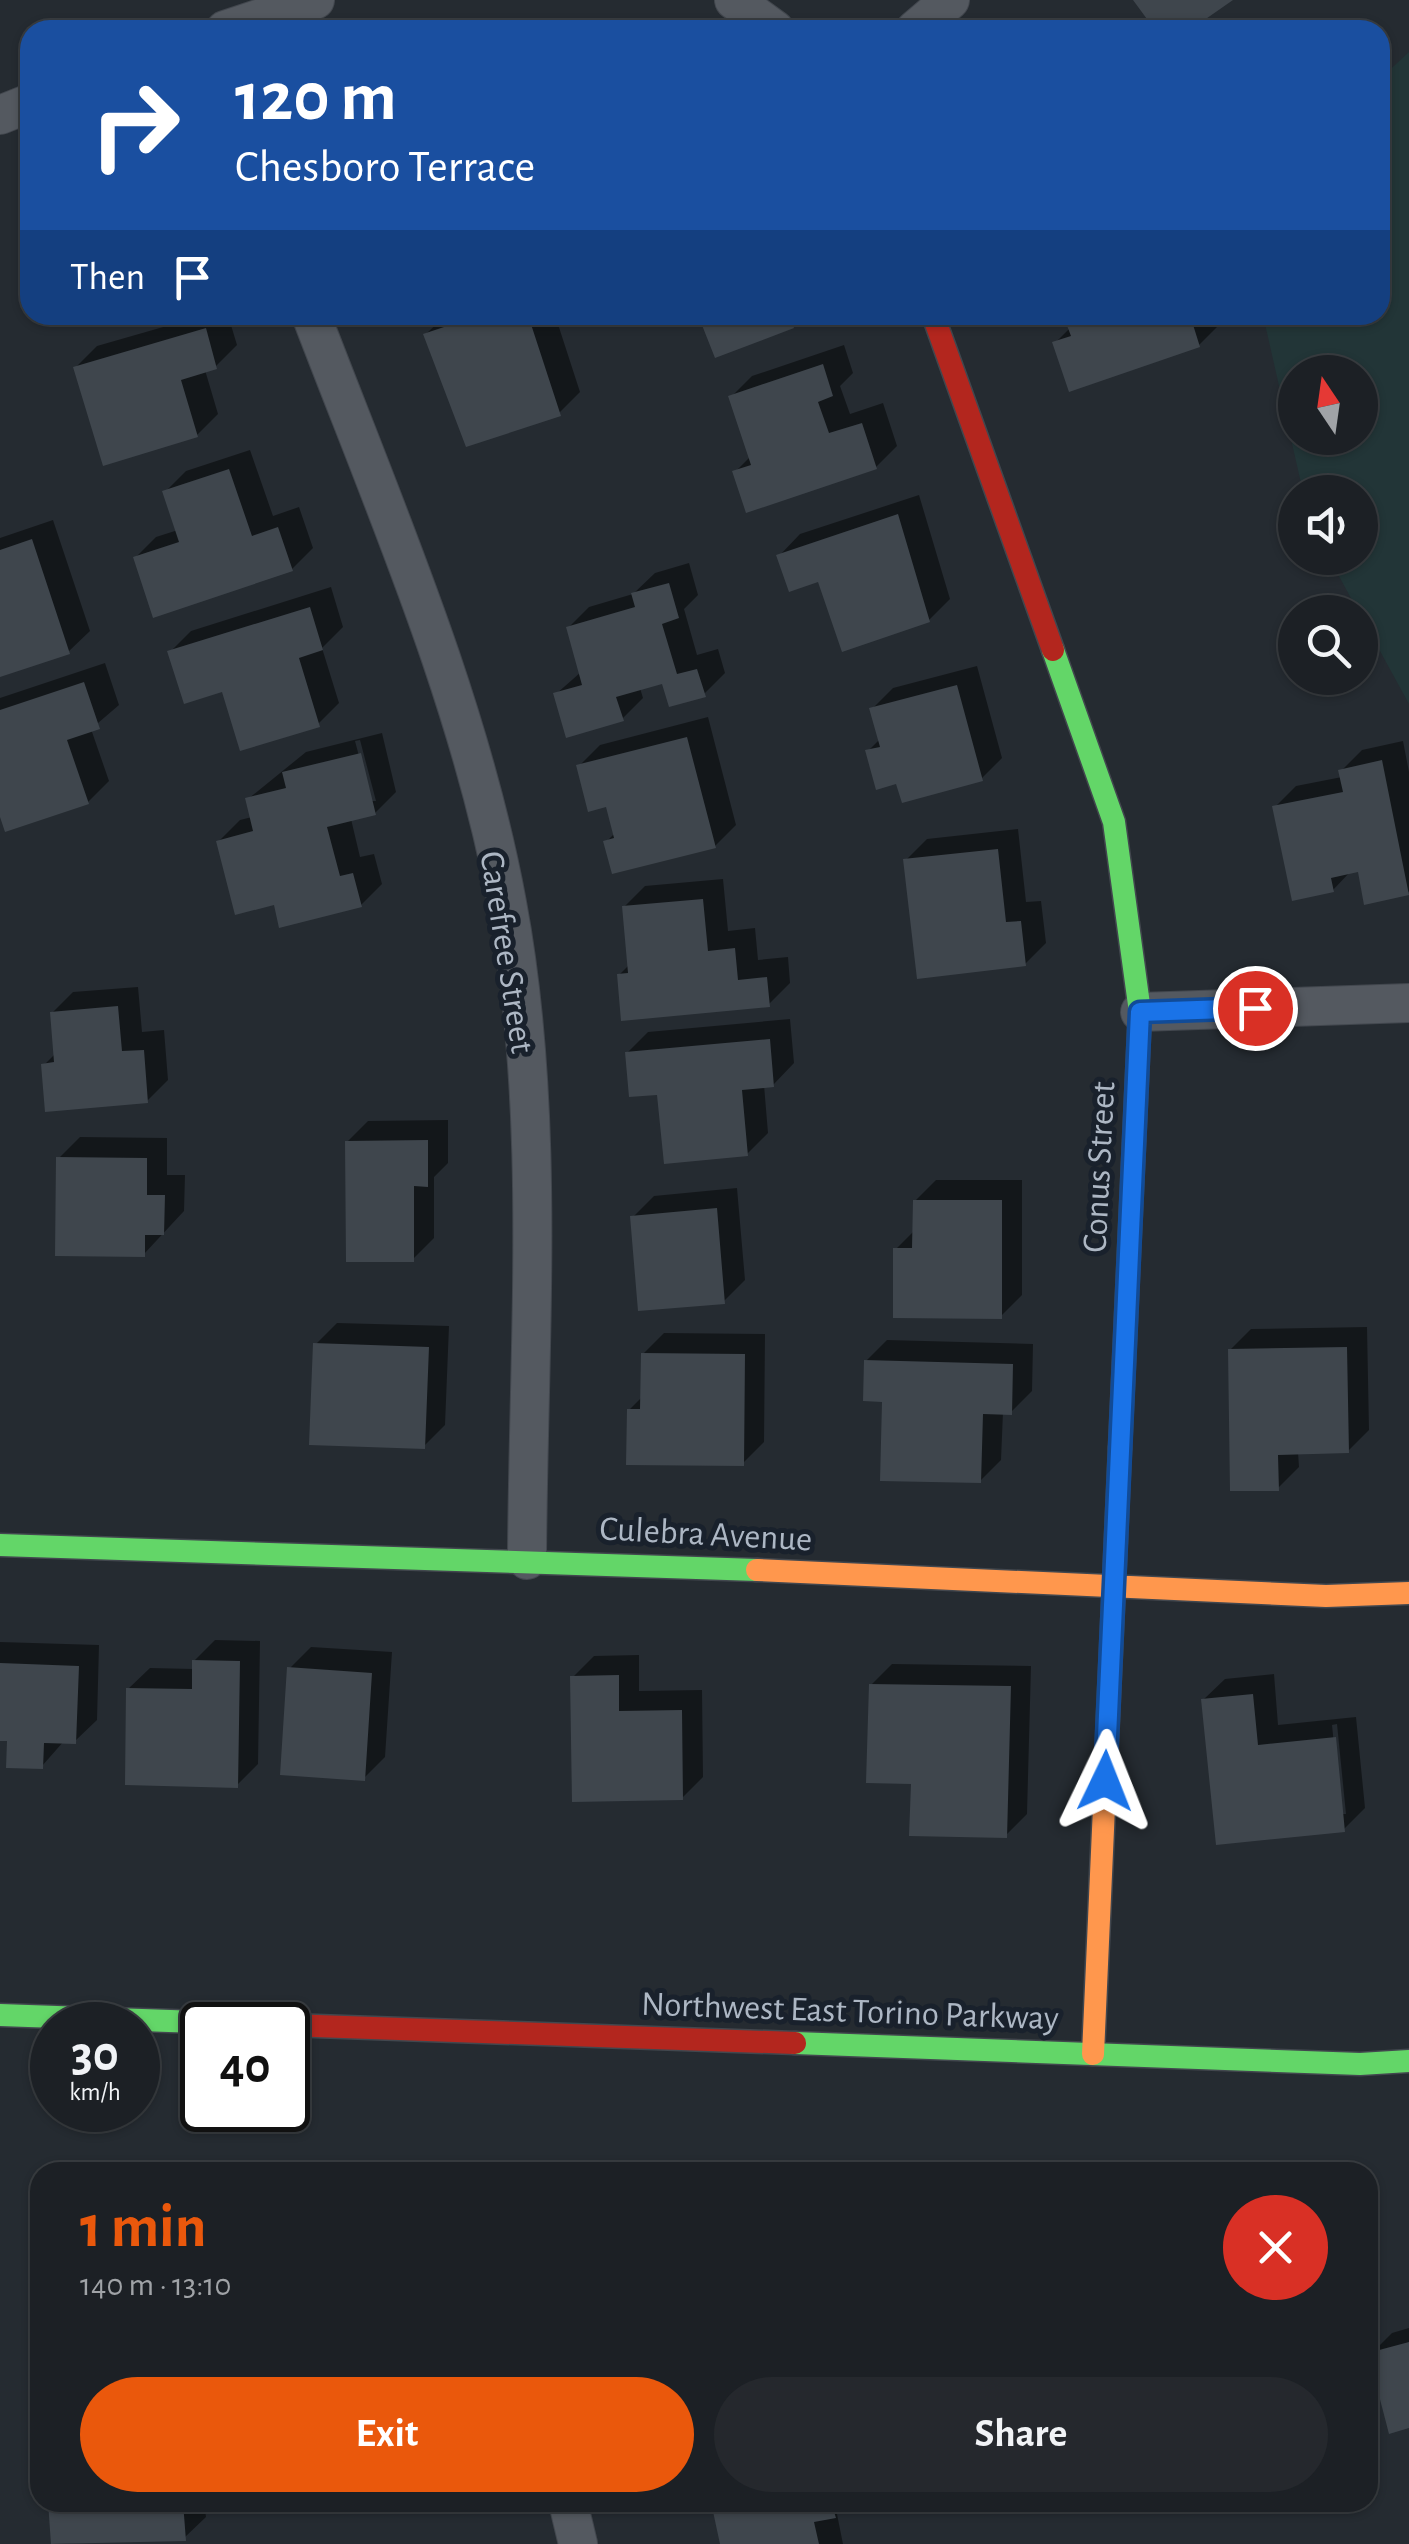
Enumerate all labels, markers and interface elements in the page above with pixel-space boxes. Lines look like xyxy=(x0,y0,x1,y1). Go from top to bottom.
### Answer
icon: right xyxy=(70,60,200,190)
text: 120 m xyxy=(235,63,397,133)
text: Chesboro Terrace xyxy=(235,145,535,190)
icon: arrive xyxy=(165,250,220,305)
text: Then xyxy=(70,259,145,297)
north arrow xyxy=(1278,355,1378,455)
map controls xyxy=(1278,355,1378,695)
button: sound xyxy=(1278,475,1378,575)
button: search xyxy=(1278,595,1378,695)
street label: Carefree Street xyxy=(473,849,540,1056)
pin xyxy=(1213,966,1298,1051)
icon: arrive xyxy=(1228,981,1283,1036)
street label: Conus Street xyxy=(1078,1081,1121,1254)
street label: Culebra Avenue xyxy=(599,1511,813,1558)
position arrow xyxy=(1053,1729,1157,1833)
street label: Northwest East Torino Parkway xyxy=(640,1987,1059,2036)
speed limit sign: 40 xyxy=(180,2002,310,2132)
text: 30 xyxy=(71,2030,119,2080)
text: km/h xyxy=(69,2080,121,2105)
button: close xyxy=(1223,2195,1328,2300)
text: 1 min xyxy=(80,2198,206,2258)
text: 140 m · 13:10 xyxy=(80,2269,232,2301)
button: Exit xyxy=(80,2377,694,2492)
button: Share xyxy=(714,2377,1328,2492)

